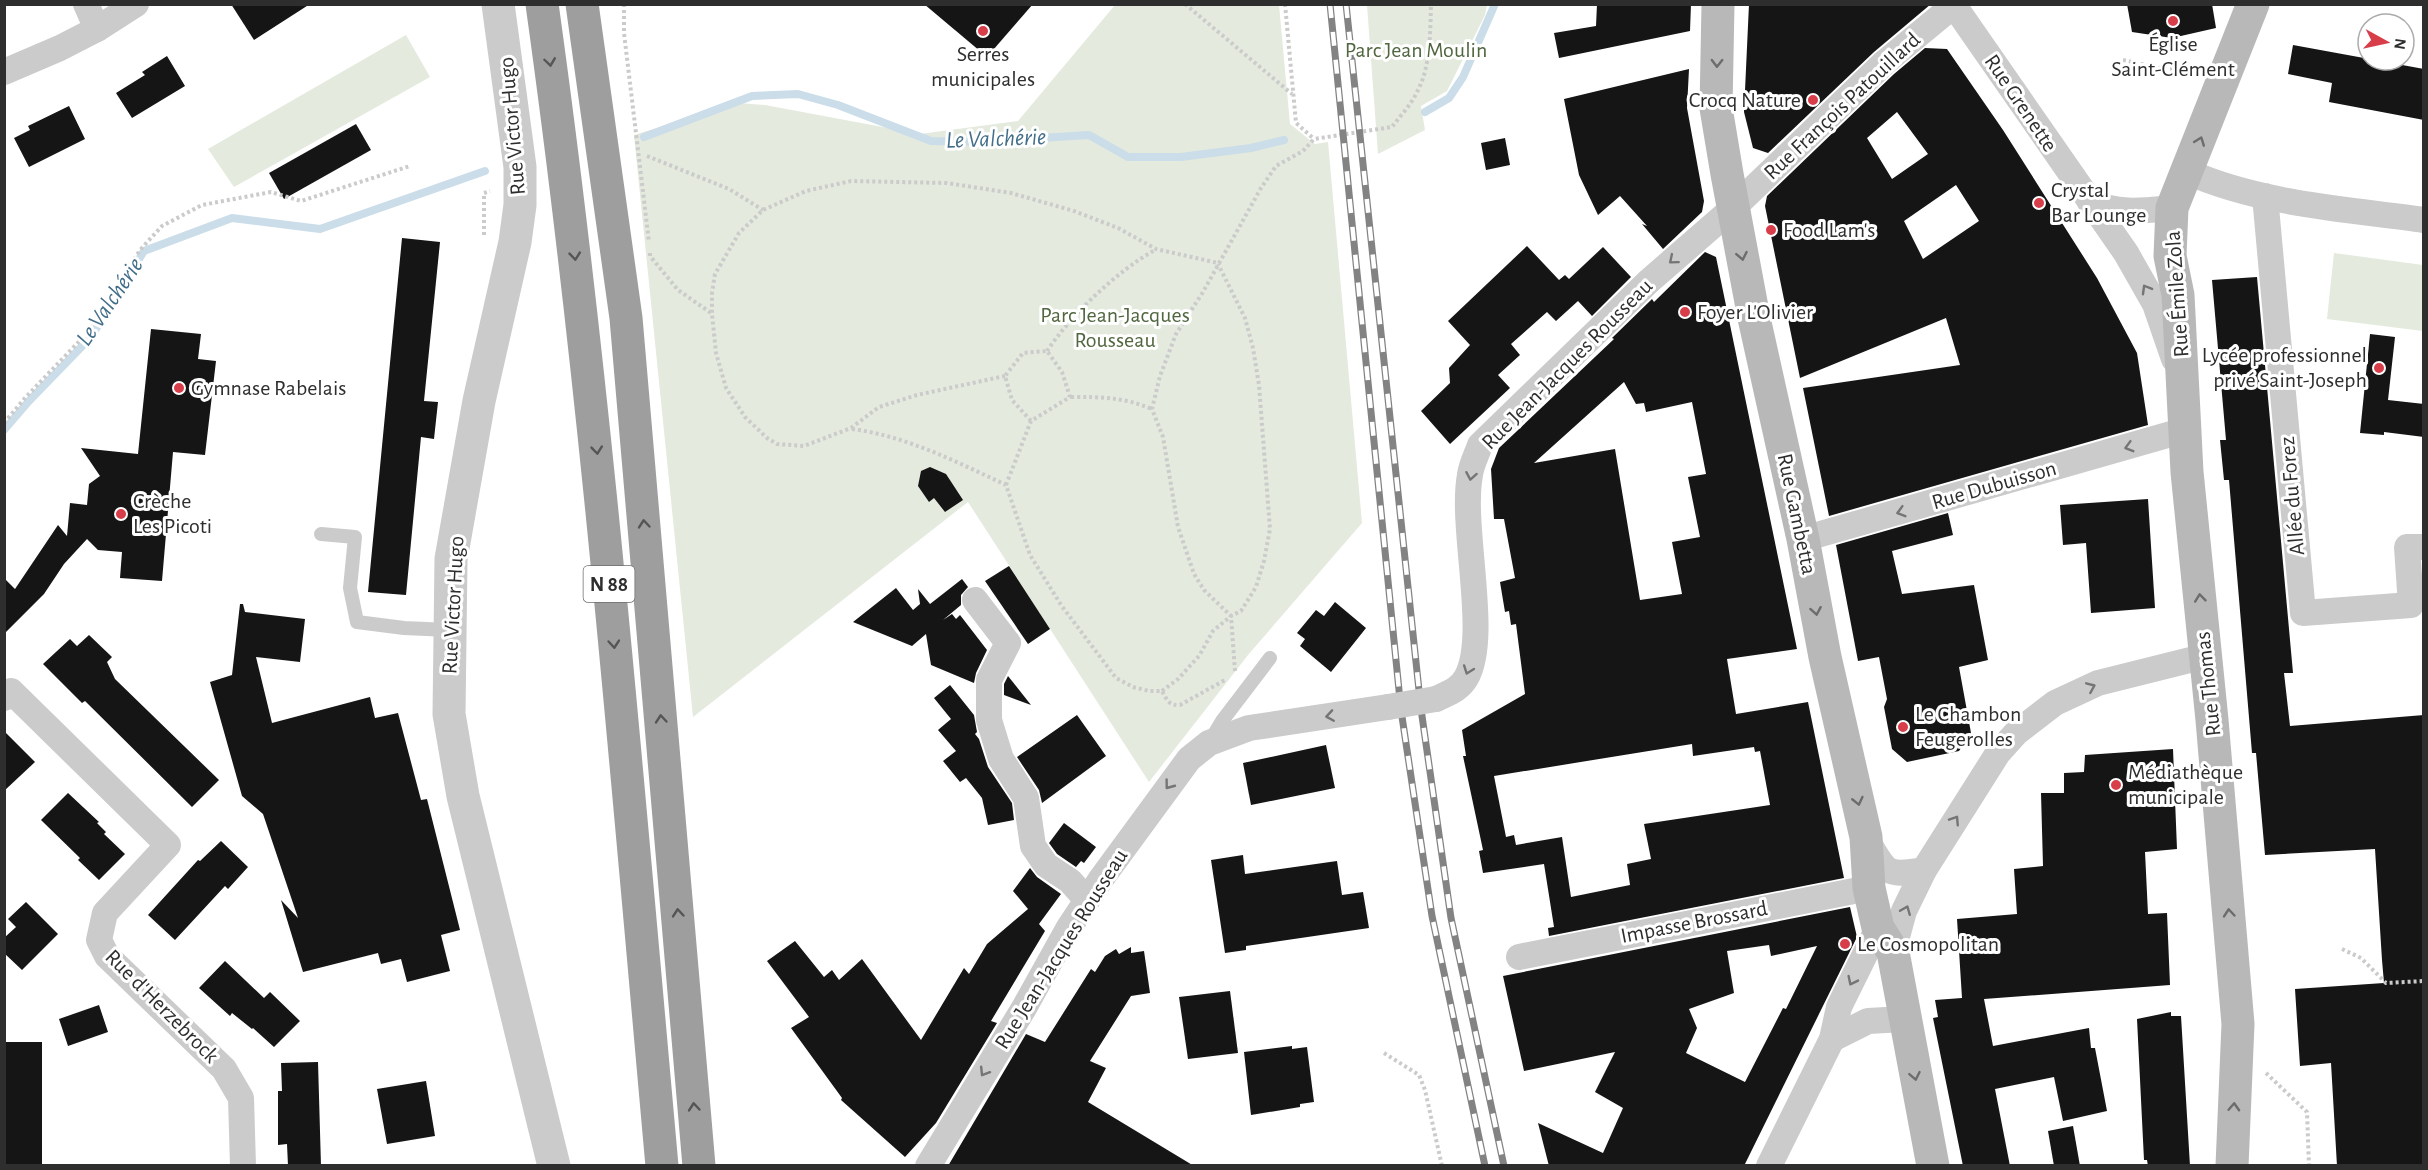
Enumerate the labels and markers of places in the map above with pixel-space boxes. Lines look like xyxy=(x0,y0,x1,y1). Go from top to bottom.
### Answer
marker: Église Saint-Clément xyxy=(2166,14,2180,28)
marker: Serres municipales xyxy=(976,24,990,38)
place label: Église Saint-Clément xyxy=(2111,32,2235,80)
place label: Serres municipales xyxy=(931,43,1035,90)
place label: Crocq Nature xyxy=(1689,89,1801,111)
marker: Crocq Nature xyxy=(1806,93,1820,107)
place label: Crystal Bar Lounge xyxy=(2051,179,2146,226)
marker: Crystal Bar Lounge xyxy=(2032,196,2046,210)
place label: Food Lam's xyxy=(1783,219,1875,241)
marker: Food Lam's xyxy=(1764,223,1778,237)
place label: Foyer L'Olivier xyxy=(1697,301,1813,323)
marker: Foyer L'Olivier xyxy=(1678,305,1692,319)
place label: Lycée professionnel privé Saint-Joseph xyxy=(2202,344,2367,391)
marker: Lycée professionnel privé Saint-Joseph xyxy=(2372,361,2386,375)
place label: Gymnase Rabelais xyxy=(191,377,346,399)
marker: Gymnase Rabelais xyxy=(172,381,186,395)
place label: Crèche Les Picoti xyxy=(133,490,212,537)
marker: Crèche Les Picoti xyxy=(114,507,128,521)
place label: Le Chambon Feugerolles xyxy=(1915,703,2021,750)
marker: Le Chambon Feugerolles xyxy=(1896,720,1910,734)
place label: Médiathèque municipale xyxy=(2128,761,2243,808)
marker: Médiathèque municipale xyxy=(2109,778,2123,792)
place label: Le Cosmopolitan xyxy=(1857,933,1999,955)
marker: Le Cosmopolitan xyxy=(1838,937,1852,951)

